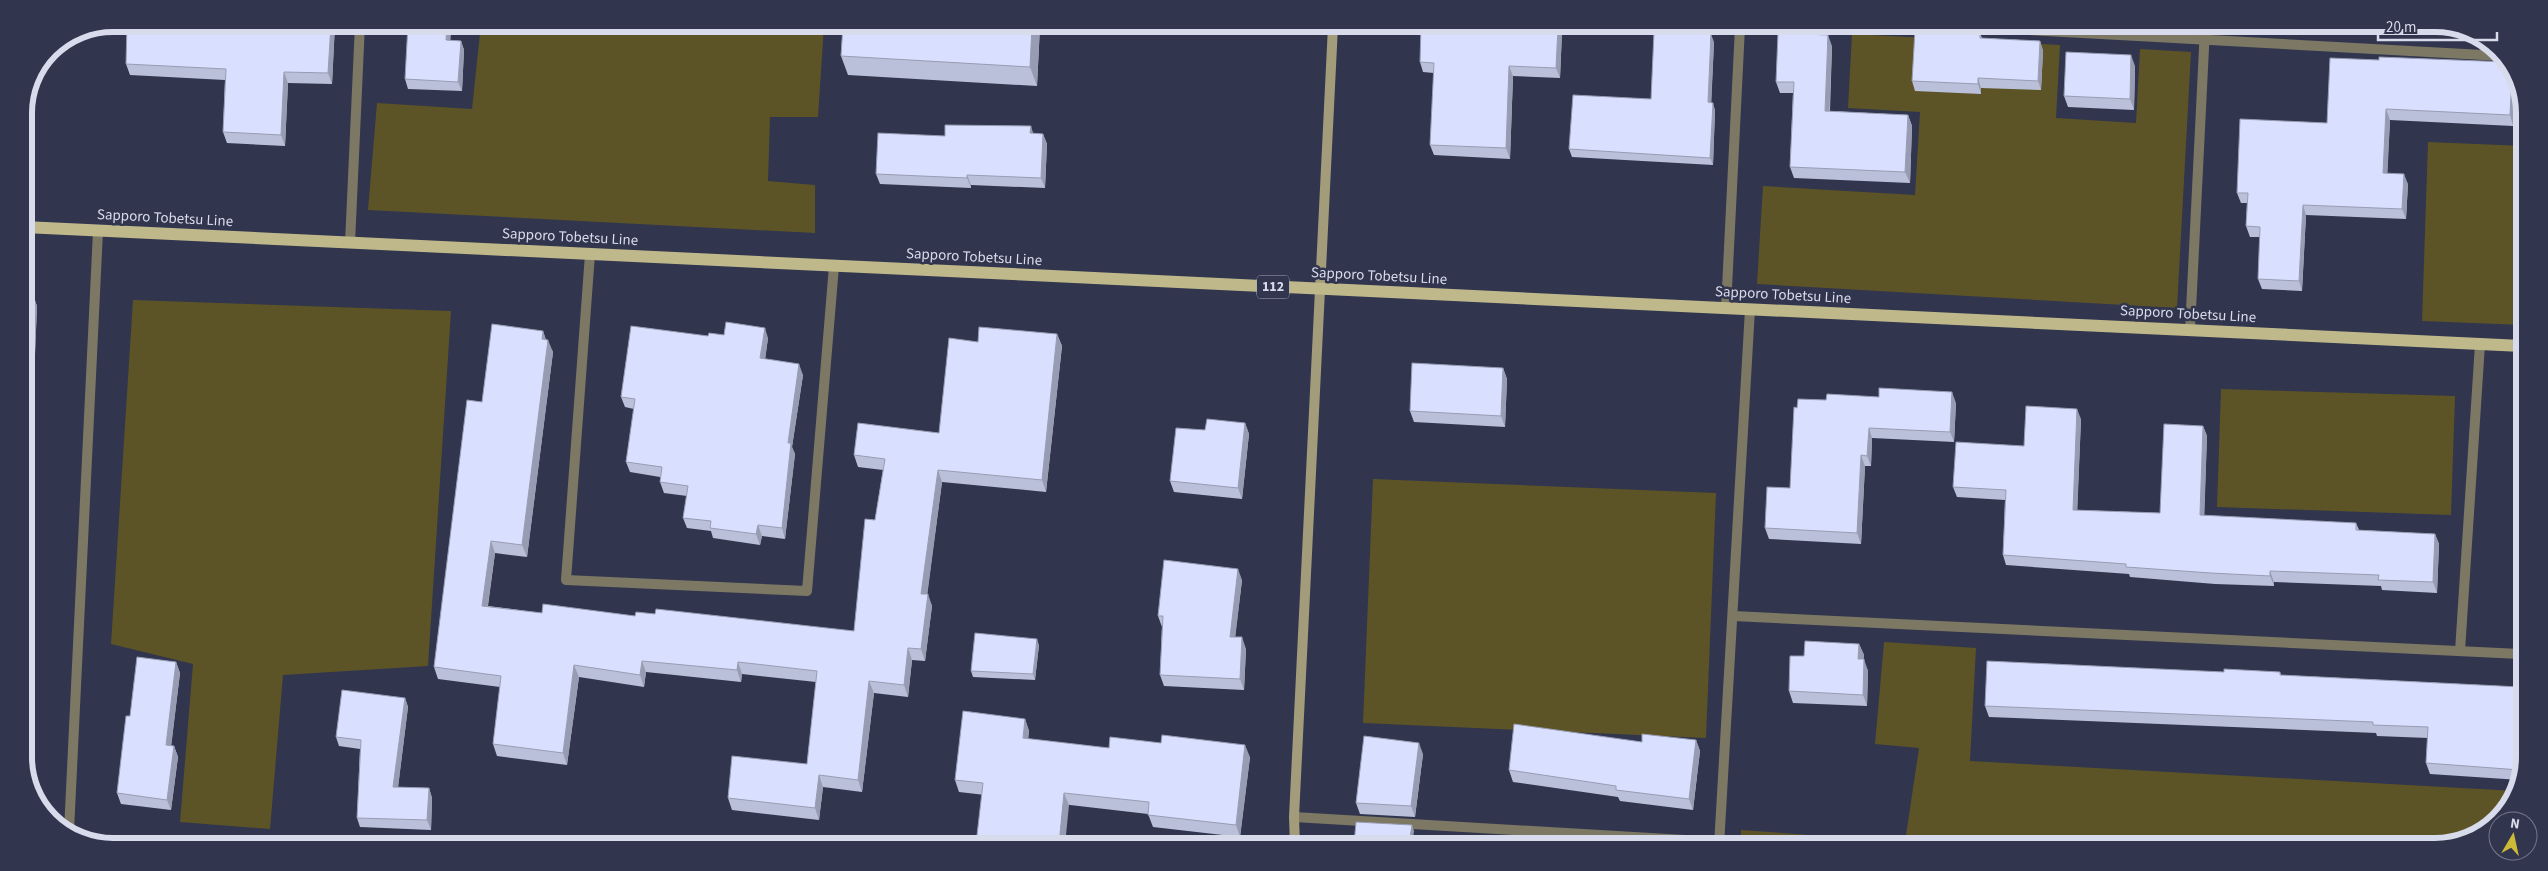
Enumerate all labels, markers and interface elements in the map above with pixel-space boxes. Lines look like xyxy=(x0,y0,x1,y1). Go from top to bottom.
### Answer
scale bar xyxy=(2378,10,2497,42)
text: 20 m xyxy=(2386,17,2416,38)
street label: Sapporo Tobetsu Line xyxy=(96,204,234,232)
street label: Sapporo Tobetsu Line xyxy=(501,223,639,251)
street label: Sapporo Tobetsu Line xyxy=(905,243,1043,271)
street label: Sapporo Tobetsu Line xyxy=(1310,262,1448,290)
road number: 112 xyxy=(1257,276,1289,298)
street label: Sapporo Tobetsu Line xyxy=(1714,281,1852,309)
street label: Sapporo Tobetsu Line xyxy=(2119,300,2257,328)
north arrow xyxy=(2488,811,2538,861)
text: N xyxy=(2509,814,2521,835)

